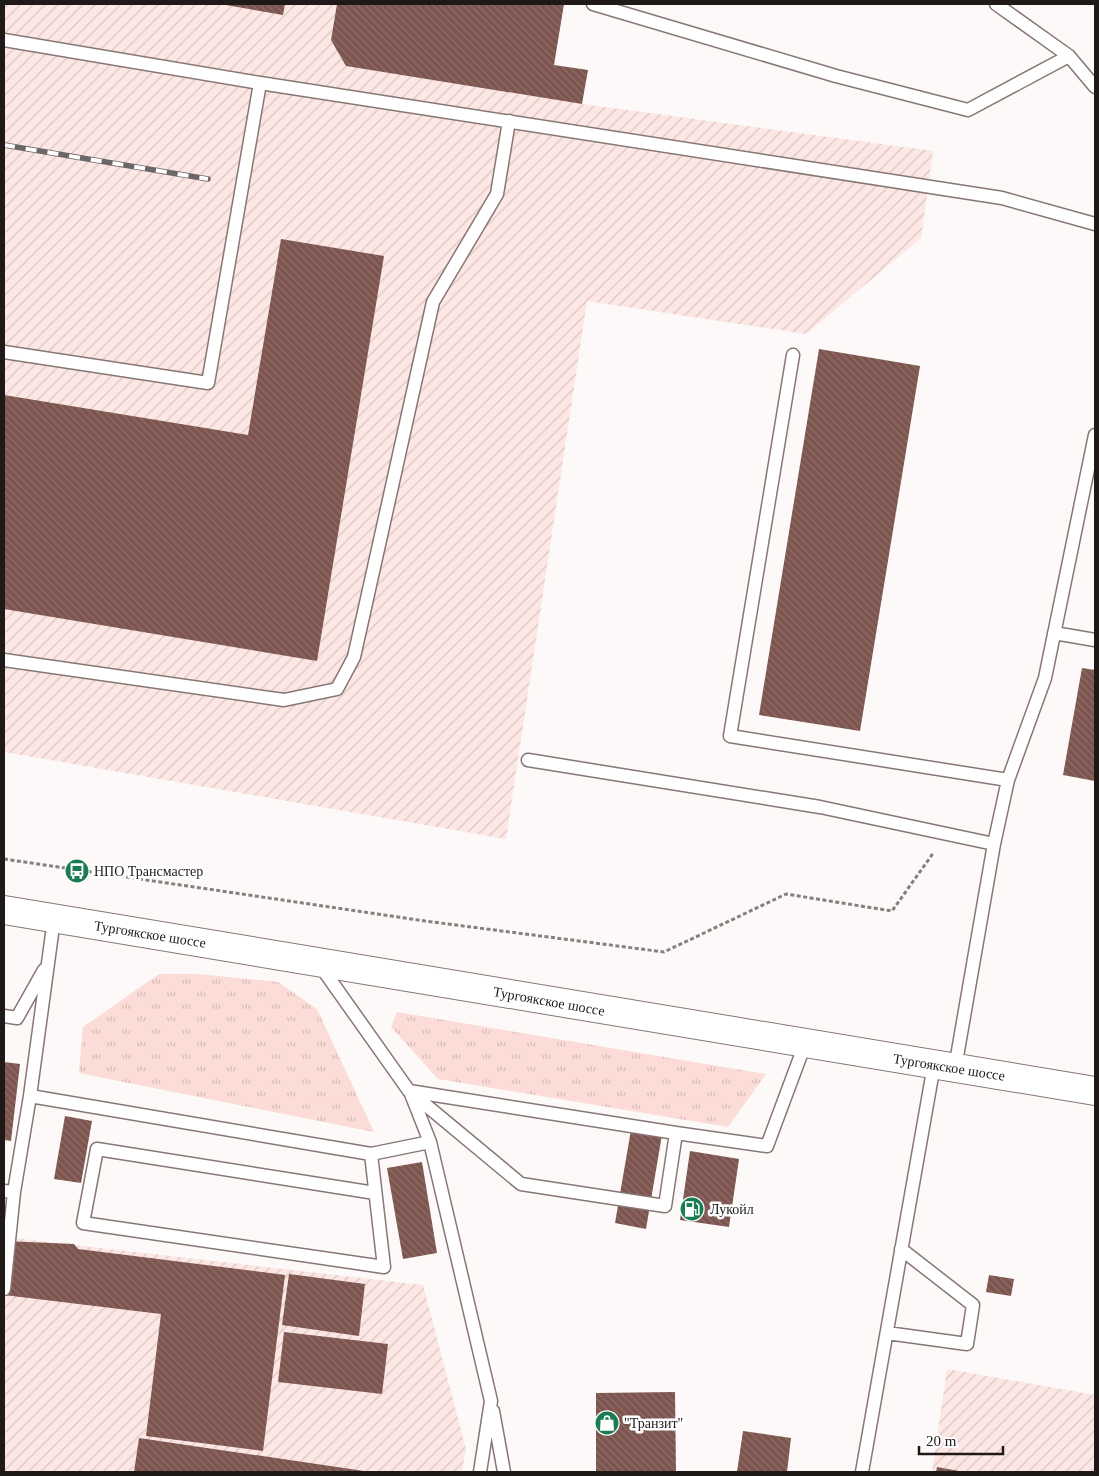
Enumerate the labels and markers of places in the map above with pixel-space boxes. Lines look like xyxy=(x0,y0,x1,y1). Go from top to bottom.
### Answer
bus stop icon: НПО Трансмастер xyxy=(64,858,90,884)
place label: НПО Трансмастер xyxy=(94,864,203,879)
fuel station icon: Лукойл xyxy=(679,1196,705,1222)
place label: Лукойл xyxy=(710,1202,754,1217)
shop icon: "Транзит" xyxy=(594,1410,620,1436)
place label: "Транзит" xyxy=(624,1416,683,1431)

